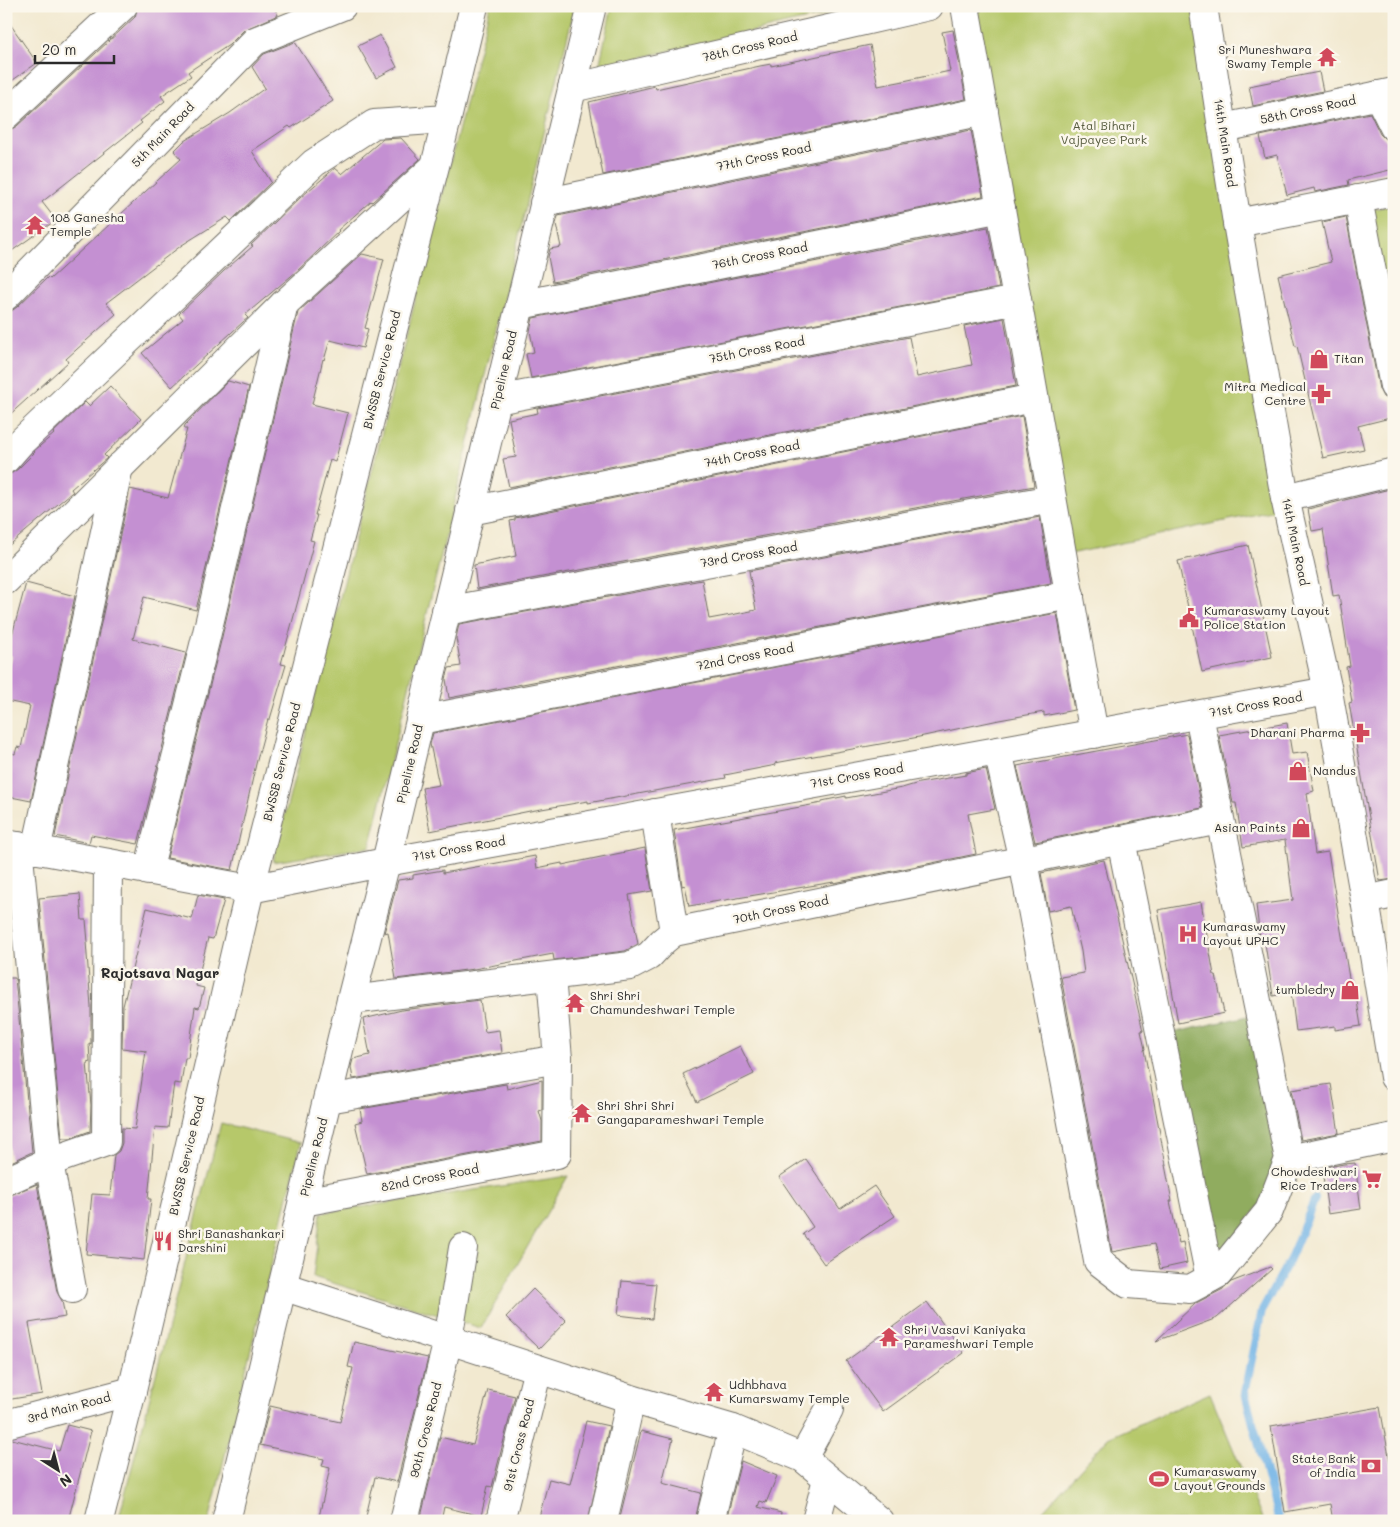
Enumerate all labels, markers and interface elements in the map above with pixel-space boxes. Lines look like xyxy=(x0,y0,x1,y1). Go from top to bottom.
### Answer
street label: 78th Cross Road xyxy=(701,27,799,65)
scale bar xyxy=(35,32,114,64)
text: 20 m xyxy=(42,39,76,59)
place label: Sri Muneshwara Swamy Temple xyxy=(1219,41,1312,71)
temple icon: Sri Muneshwara Swamy Temple xyxy=(1316,46,1338,68)
street label: 58th Cross Road xyxy=(1259,91,1357,127)
street label: 14th Main Road xyxy=(1211,97,1241,189)
street label: 5th Main Road xyxy=(127,98,197,170)
park label: Atal Bihari Vajpayee Park xyxy=(1061,117,1147,147)
street label: 77th Cross Road xyxy=(715,138,813,174)
place label: 108 Ganesha Temple xyxy=(50,209,124,239)
temple icon: 108 Ganesha Temple xyxy=(24,214,46,236)
street label: 76th Cross Road xyxy=(711,238,809,272)
street label: BWSSB Service Road xyxy=(359,309,404,431)
street label: Pipeline Road xyxy=(486,328,520,411)
street label: 75th Cross Road xyxy=(708,332,806,366)
shop icon: Titan xyxy=(1308,348,1330,370)
place label: Titan xyxy=(1334,350,1364,366)
place label: Mitra Medical Centre xyxy=(1224,378,1306,408)
pharmacy icon: Mitra Medical Centre xyxy=(1310,383,1332,405)
street label: 74th Cross Road xyxy=(703,436,801,470)
street label: 14th Main Road xyxy=(1279,496,1313,588)
street label: 73rd Cross Road xyxy=(699,538,799,570)
place label: Kumaraswamy Layout Police Station xyxy=(1204,602,1330,632)
public building icon: Kumaraswamy Layout Police Station xyxy=(1178,607,1200,629)
street label: 72nd Cross Road xyxy=(695,639,795,673)
street label: 71st Cross Road xyxy=(1208,688,1304,720)
street label: BWSSB Service Road xyxy=(259,701,304,823)
street label: Pipeline Road xyxy=(392,722,426,805)
pharmacy icon: Dharani Pharma xyxy=(1349,722,1371,744)
place label: Dharani Pharma xyxy=(1250,724,1345,740)
street label: 71st Cross Road xyxy=(809,759,905,791)
shop icon: Nandus xyxy=(1287,760,1309,782)
place label: Nandus xyxy=(1313,762,1356,778)
shop icon: Asian Paints xyxy=(1290,817,1312,839)
place label: Asian Paints xyxy=(1214,819,1286,835)
street label: 71st Cross Road xyxy=(411,832,507,864)
street label: 70th Cross Road xyxy=(732,891,830,927)
place label: Kumaraswamy Layout UPHC xyxy=(1203,918,1286,948)
hospital icon: Kumaraswamy Layout UPHC xyxy=(1177,923,1199,945)
district label: Rajotsava Nagar xyxy=(101,963,219,982)
shop icon: tumbledry xyxy=(1339,979,1361,1001)
place label: tumbledry xyxy=(1276,981,1335,997)
place label: Shri Shri Chamundeshwari Temple xyxy=(590,987,735,1017)
temple icon: Shri Shri Chamundeshwari Temple xyxy=(564,992,586,1014)
street label: BWSSB Service Road xyxy=(165,1095,208,1217)
place label: Shri Shri Shri Gangaparameshwari Temple xyxy=(597,1097,764,1127)
temple icon: Shri Shri Shri Gangaparameshwari Temple xyxy=(571,1102,593,1124)
street label: Pipeline Road xyxy=(296,1115,331,1198)
street label: 82nd Cross Road xyxy=(380,1160,480,1194)
place label: Chowdeshwari Rice Traders xyxy=(1271,1163,1357,1193)
supermarket icon: Chowdeshwari Rice Traders xyxy=(1361,1168,1383,1190)
place label: Shri Banashankari Darshini xyxy=(178,1225,284,1255)
restaurant icon: Shri Banashankari Darshini xyxy=(152,1230,174,1252)
place label: Shri Vasavi Kaniyaka Parameshwari Temple xyxy=(904,1321,1034,1351)
temple icon: Shri Vasavi Kaniyaka Parameshwari Temple xyxy=(878,1326,900,1348)
place label: Udhbhava Kumarswamy Temple xyxy=(729,1376,850,1406)
street label: 90th Cross Road xyxy=(405,1380,445,1479)
temple icon: Udhbhava Kumarswamy Temple xyxy=(703,1381,725,1403)
street label: 3rd Main Road xyxy=(25,1388,113,1426)
street label: 91st Cross Road xyxy=(499,1397,537,1493)
north arrow xyxy=(32,1444,82,1494)
place label: State Bank of India xyxy=(1292,1450,1356,1480)
bank icon: State Bank of India xyxy=(1360,1455,1382,1477)
place label: Kumaraswamy Layout Grounds xyxy=(1174,1463,1266,1493)
sports icon: Kumaraswamy Layout Grounds xyxy=(1148,1468,1170,1490)
text: N xyxy=(56,1470,76,1492)

